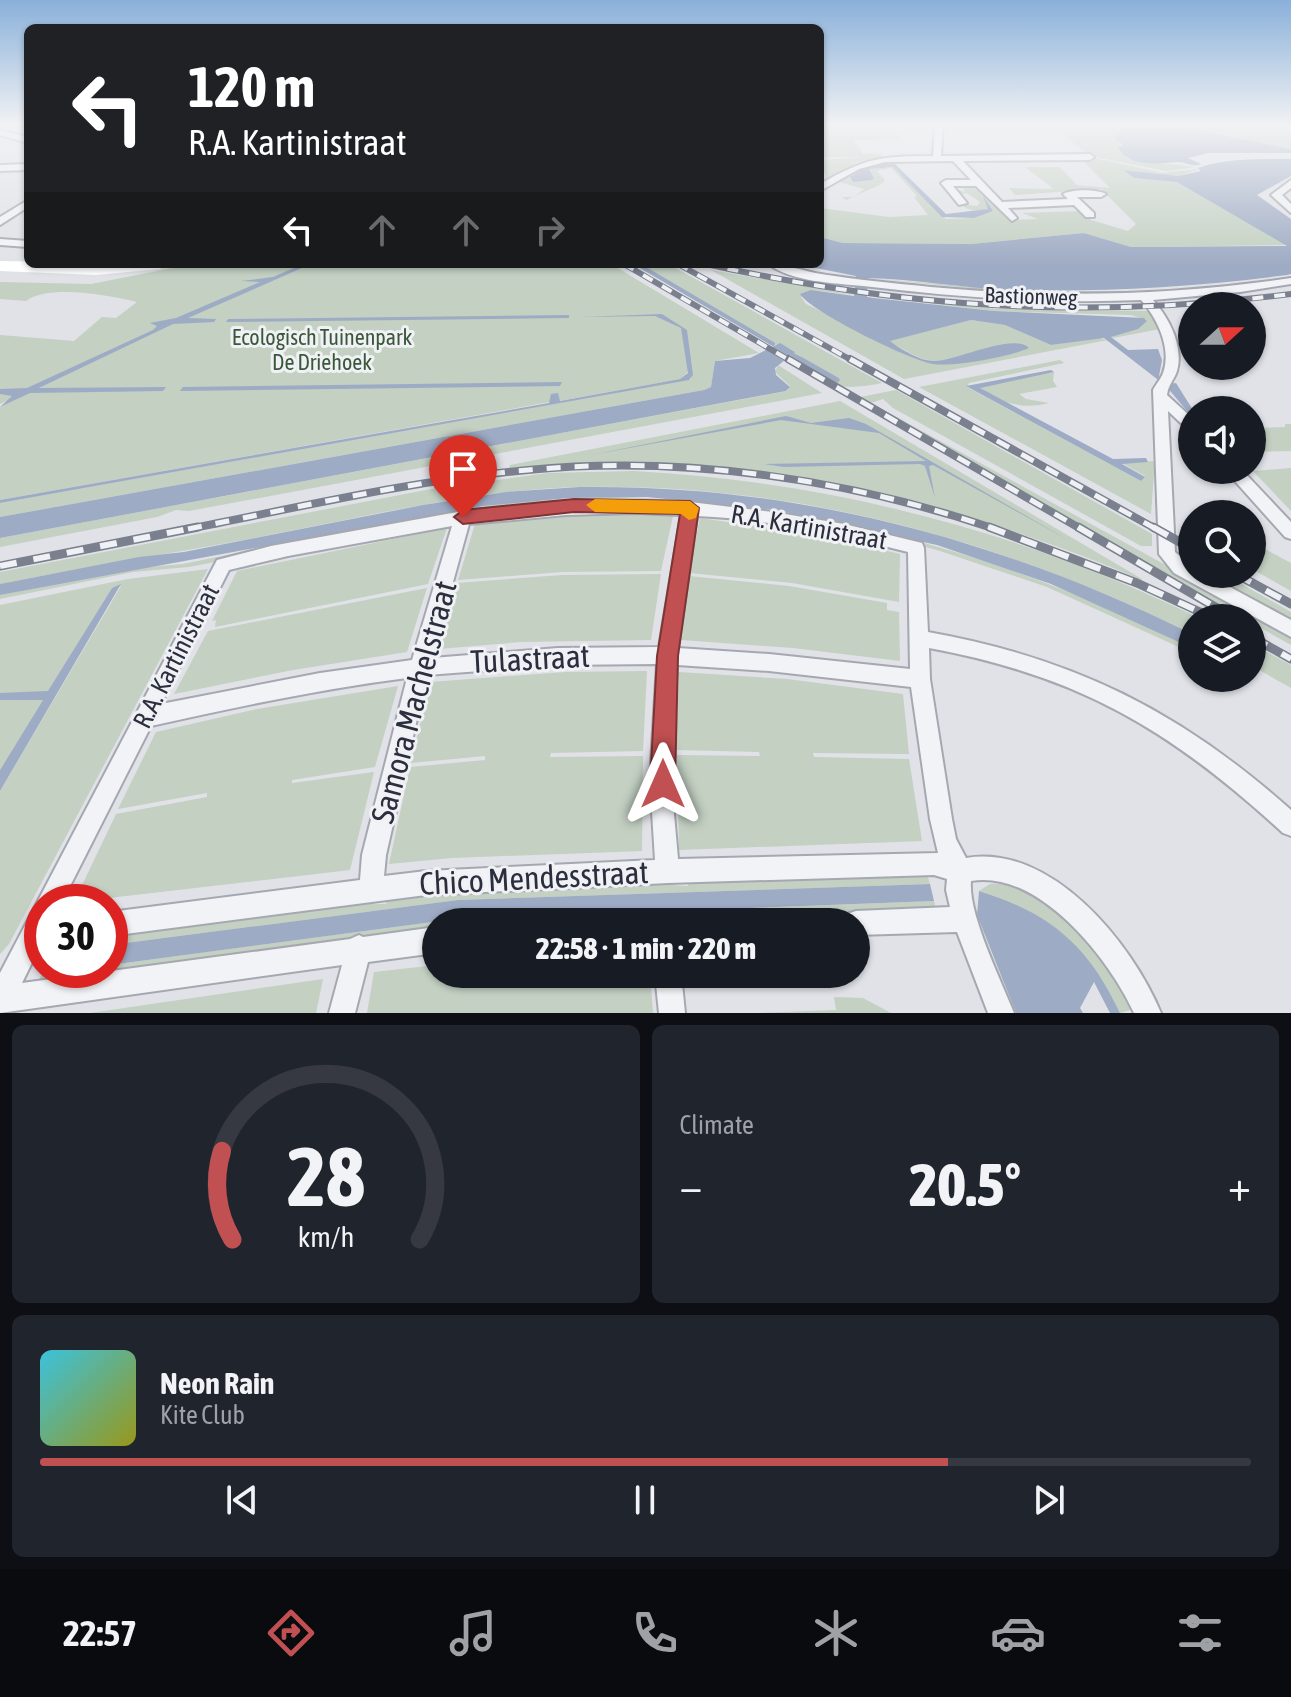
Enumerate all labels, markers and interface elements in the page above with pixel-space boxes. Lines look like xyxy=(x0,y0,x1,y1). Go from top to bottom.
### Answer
text: 120 m xyxy=(188,55,315,119)
icon: left xyxy=(56,56,160,160)
text: R.A. Kartinistraat xyxy=(188,121,407,163)
icon: left xyxy=(276,208,320,252)
icon: ahead xyxy=(360,208,404,252)
icon: ahead xyxy=(444,208,488,252)
icon: right xyxy=(528,208,572,252)
street label: Bastionweg xyxy=(984,281,1079,311)
north arrow xyxy=(1178,292,1266,380)
map controls xyxy=(1178,292,1266,692)
park label: Ecologisch Tuinenpark De Driehoek xyxy=(232,324,412,375)
button: sound xyxy=(1178,396,1266,484)
pin xyxy=(429,435,497,517)
icon: arrive xyxy=(441,447,485,491)
street label: R.A. Kartinistraat xyxy=(729,499,889,555)
button: search xyxy=(1178,500,1266,588)
street label: Samora Machelstraat xyxy=(363,577,464,827)
street label: R.A. Kartinistraat xyxy=(127,579,225,733)
button: layers xyxy=(1178,604,1266,692)
street label: Tulastraat xyxy=(469,637,591,680)
position arrow xyxy=(621,742,705,826)
street label: Chico Mendesstraat xyxy=(419,853,649,902)
speed limit sign: 30 xyxy=(24,884,128,988)
text: 22:58 · 1 min · 220 m xyxy=(536,931,756,965)
text: Climate xyxy=(680,1110,754,1140)
text: 28 xyxy=(287,1128,365,1224)
text: 20.5° xyxy=(909,1150,1021,1219)
text: − xyxy=(680,1160,702,1210)
text: + xyxy=(1228,1160,1251,1210)
text: km/h xyxy=(297,1220,354,1253)
text: Neon Rain xyxy=(160,1366,274,1400)
text: Kite Club xyxy=(160,1400,245,1430)
icon: previous xyxy=(220,1478,264,1522)
icon: pause xyxy=(623,1478,667,1522)
icon: next xyxy=(1027,1478,1071,1522)
icon: directions xyxy=(263,1605,319,1661)
icon: music xyxy=(445,1605,501,1661)
icon: phone xyxy=(627,1605,683,1661)
icon: climate xyxy=(808,1605,864,1661)
icon: car xyxy=(990,1605,1046,1661)
icon: filters xyxy=(1172,1605,1228,1661)
text: 22:57 xyxy=(63,1612,137,1654)

